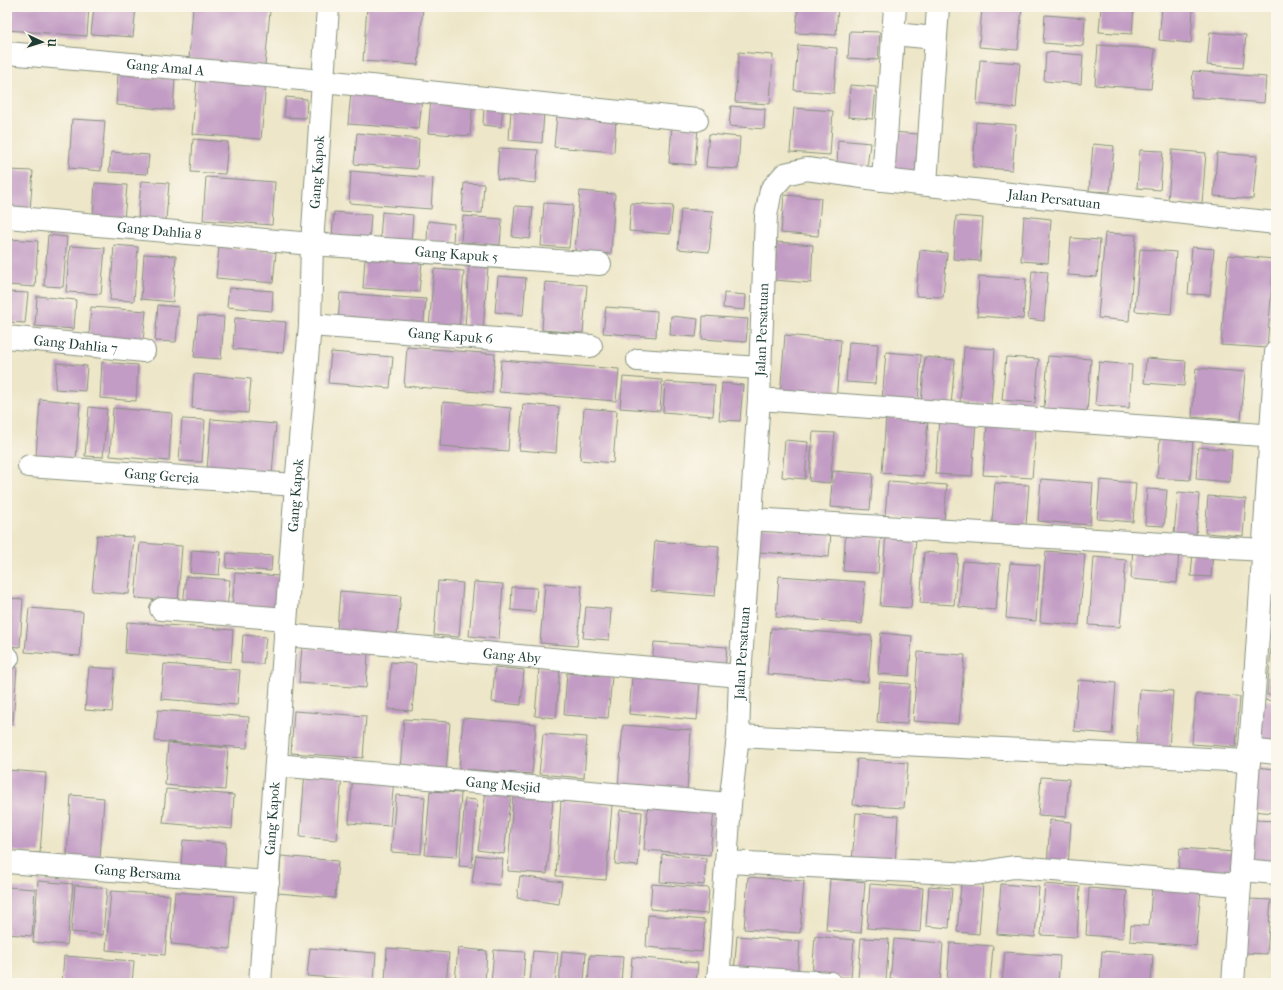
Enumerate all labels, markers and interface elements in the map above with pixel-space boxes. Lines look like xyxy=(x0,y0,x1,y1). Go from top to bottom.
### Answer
north arrow xyxy=(22,22,62,62)
text: U xyxy=(45,37,58,48)
street label: Gang Amal A xyxy=(126,55,206,79)
street label: Gang Kapok xyxy=(306,134,328,209)
street label: Jalan Persatuan xyxy=(1006,185,1101,212)
street label: Gang Dahlia 8 xyxy=(116,218,202,243)
street label: Gang Kapuk 5 xyxy=(414,243,499,265)
street label: Jalan Persatuan xyxy=(751,283,772,378)
street label: Gang Kapuk 6 xyxy=(408,324,494,347)
street label: Gang Dahlia 7 xyxy=(33,331,119,357)
street label: Gang Kapok xyxy=(284,457,307,533)
street label: Gang Gereja xyxy=(124,464,200,487)
street label: Jalan Persatuan xyxy=(731,606,753,701)
street label: Gang Aby xyxy=(482,644,543,667)
street label: Gang Mesjid xyxy=(465,773,542,796)
street label: Gang Kapok xyxy=(261,780,283,856)
street label: Gang Bersama xyxy=(94,860,182,884)

